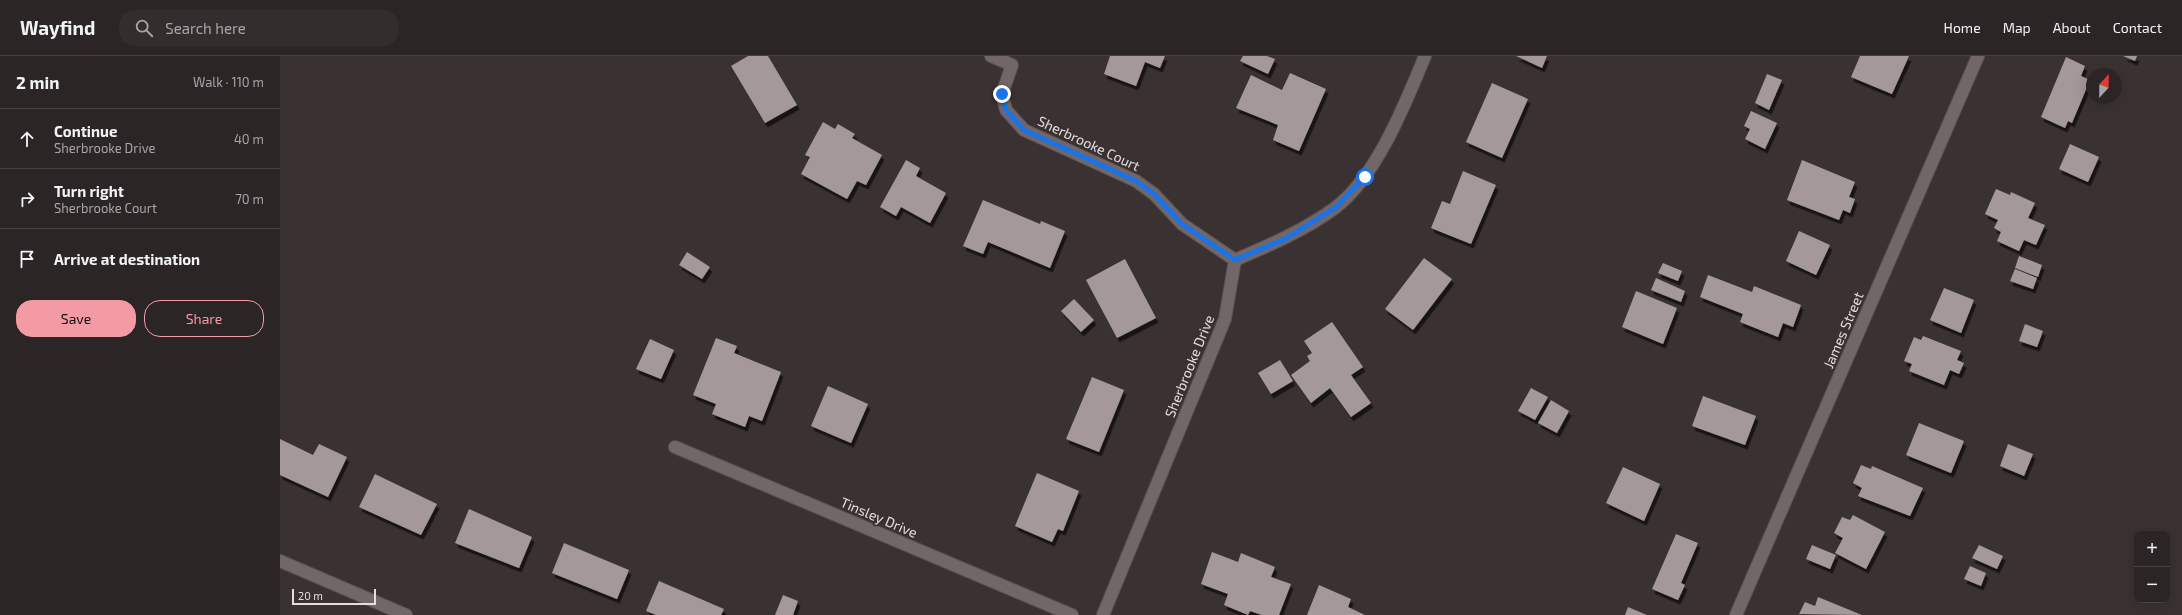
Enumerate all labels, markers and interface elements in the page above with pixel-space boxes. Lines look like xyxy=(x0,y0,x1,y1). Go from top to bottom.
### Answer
search box xyxy=(119,10,399,46)
text: Wayfind xyxy=(20,16,95,39)
icon: search xyxy=(133,17,155,39)
text: Search here xyxy=(165,19,246,37)
text: Home xyxy=(1944,19,1981,36)
text: Map xyxy=(2003,19,2031,36)
text: About xyxy=(2053,19,2091,36)
text: Contact xyxy=(2113,19,2162,36)
north arrow xyxy=(2086,68,2122,104)
text: 2 min xyxy=(16,72,59,92)
text: Walk · 110 m xyxy=(193,74,264,90)
route end xyxy=(993,85,1011,103)
street label: Sherbrooke Court xyxy=(1035,112,1143,174)
text: Continue xyxy=(54,122,117,140)
icon: ahead xyxy=(16,128,38,150)
text: 40 m xyxy=(234,131,264,147)
text: Sherbrooke Drive xyxy=(54,140,155,156)
route start xyxy=(1356,168,1374,186)
text: Turn right xyxy=(54,182,124,200)
icon: right xyxy=(16,188,38,210)
text: 70 m xyxy=(235,191,264,207)
text: Sherbrooke Court xyxy=(54,200,157,216)
icon: arrive xyxy=(16,248,38,270)
text: Arrive at destination xyxy=(54,250,200,268)
street label: James Street xyxy=(1819,289,1867,371)
button: Save xyxy=(16,300,136,337)
button: Share xyxy=(144,300,264,337)
street label: Sherbrooke Drive xyxy=(1161,312,1217,420)
street label: Tinsley Drive xyxy=(838,493,920,541)
map controls xyxy=(2134,531,2170,603)
button: + xyxy=(2134,531,2170,567)
button: − xyxy=(2134,567,2170,603)
scale bar xyxy=(292,587,376,606)
text: 20 m xyxy=(298,589,323,602)

